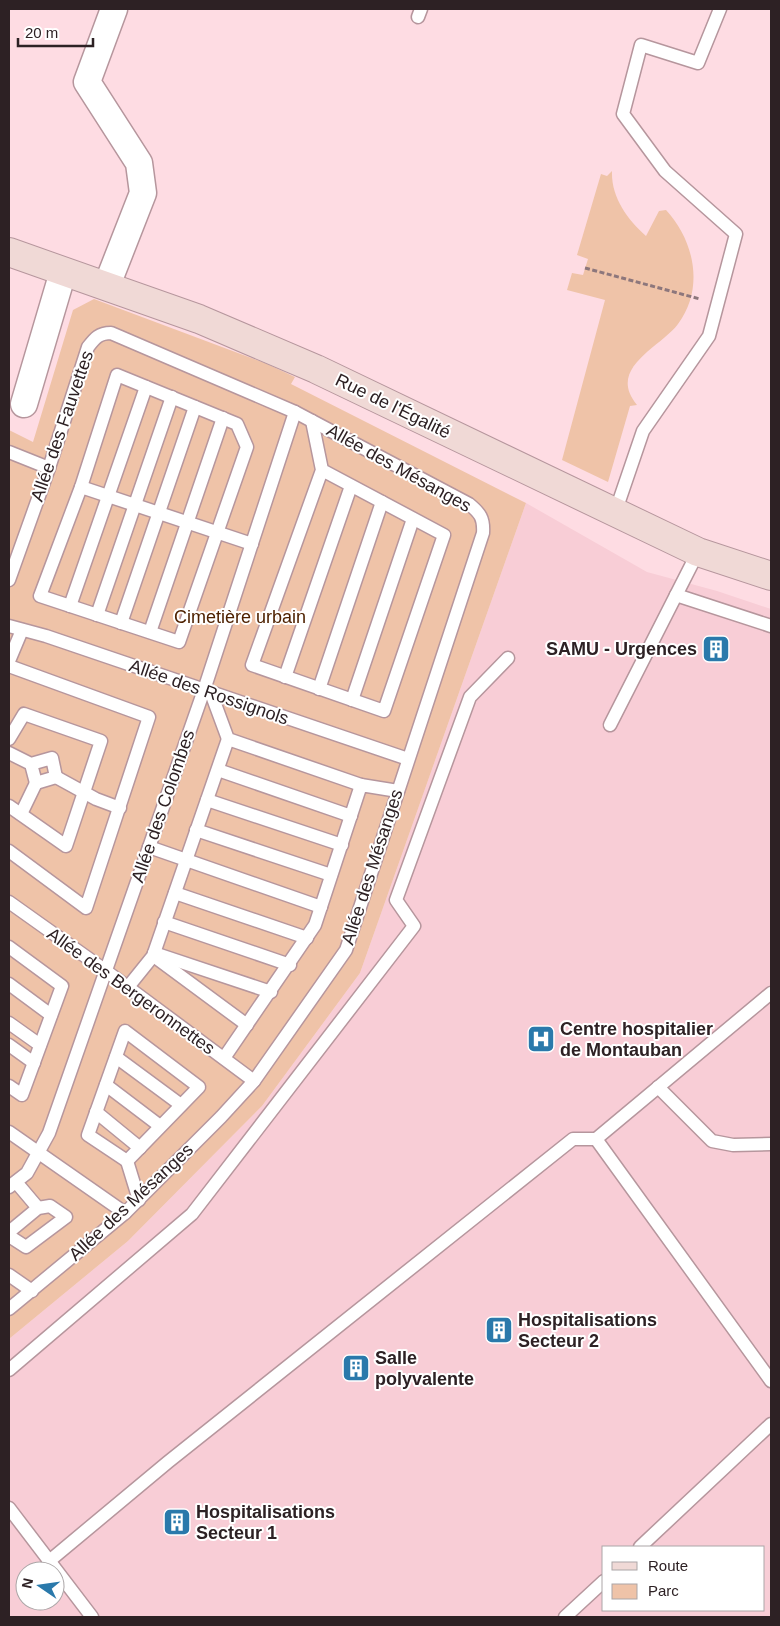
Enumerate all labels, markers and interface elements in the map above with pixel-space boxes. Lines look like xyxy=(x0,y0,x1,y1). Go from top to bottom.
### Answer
scale bar xyxy=(18,15,92,47)
text: 20 m xyxy=(25,24,58,41)
street label: Allée des Fauvettes xyxy=(27,348,97,504)
street label: Rue de l'Égalité xyxy=(332,369,454,443)
street label: Allée des Mésanges xyxy=(323,420,475,516)
park label: Cimetière urbain xyxy=(174,607,306,627)
building icon: SAMU - Urgences xyxy=(701,634,731,664)
place label: SAMU - Urgences xyxy=(546,639,697,659)
street label: Allée des Rossignols xyxy=(127,655,291,729)
street label: Allée des Colombes xyxy=(127,727,199,885)
street label: Allée des Mésanges xyxy=(337,787,407,947)
street label: Allée des Bergeronnettes xyxy=(43,924,219,1058)
place label: Centre hospitalier de Montauban xyxy=(560,1019,713,1060)
hospital icon: Centre hospitalier de Montauban xyxy=(526,1024,556,1054)
street label: Allée des Mésanges xyxy=(65,1139,197,1265)
place label: Hospitalisations Secteur 2 xyxy=(518,1310,657,1351)
building icon: Hospitalisations Secteur 2 xyxy=(484,1315,514,1345)
place label: Salle polyvalente xyxy=(375,1348,474,1389)
building icon: Salle polyvalente xyxy=(341,1353,371,1383)
place label: Hospitalisations Secteur 1 xyxy=(196,1502,335,1543)
building icon: Hospitalisations Secteur 1 xyxy=(162,1507,192,1537)
legend xyxy=(602,1546,765,1611)
text: Route xyxy=(648,1557,688,1574)
north arrow xyxy=(15,1561,65,1611)
text: N xyxy=(18,1576,36,1590)
text: Parc xyxy=(648,1582,679,1599)

